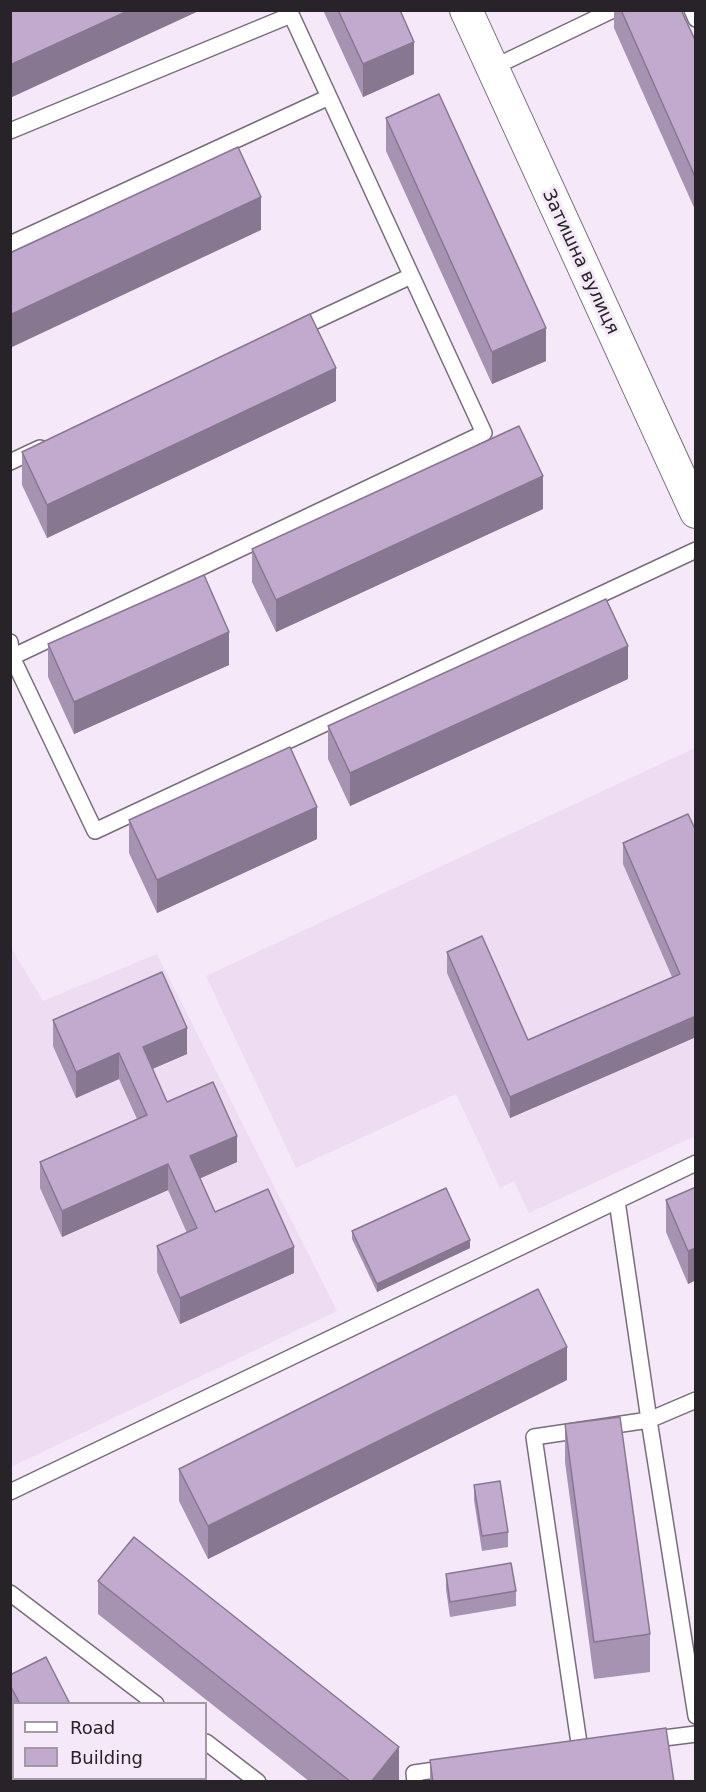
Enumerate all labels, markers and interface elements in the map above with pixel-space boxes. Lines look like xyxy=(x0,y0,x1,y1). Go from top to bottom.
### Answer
street label: Затишна вулиця xyxy=(537,186,623,338)
legend xyxy=(12,1702,207,1780)
text: Road xyxy=(70,1717,115,1738)
text: Building xyxy=(70,1747,143,1768)

